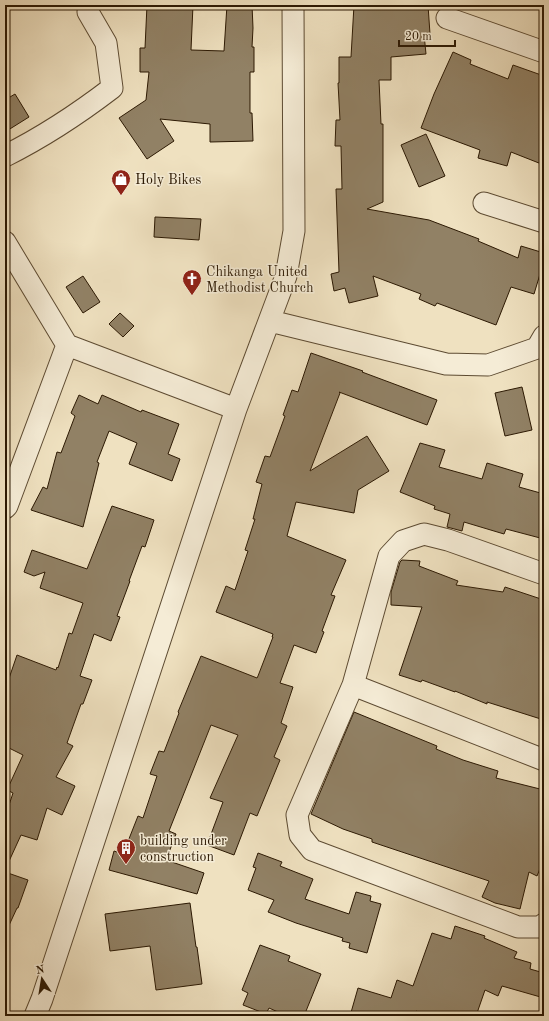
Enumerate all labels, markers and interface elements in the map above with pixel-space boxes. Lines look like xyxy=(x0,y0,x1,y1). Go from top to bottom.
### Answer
scale bar xyxy=(399,22,455,48)
text: 20 m xyxy=(405,31,432,43)
shop icon: Holy Bikes xyxy=(110,168,132,196)
place label: Holy Bikes xyxy=(135,173,201,187)
place label: Chikanga United Methodist Church xyxy=(206,265,314,295)
church icon: Chikanga United Methodist Church xyxy=(181,268,203,296)
place label: building under construction xyxy=(140,834,227,864)
building icon: building under construction xyxy=(115,837,137,865)
north arrow xyxy=(22,959,62,999)
text: N xyxy=(35,964,46,977)

